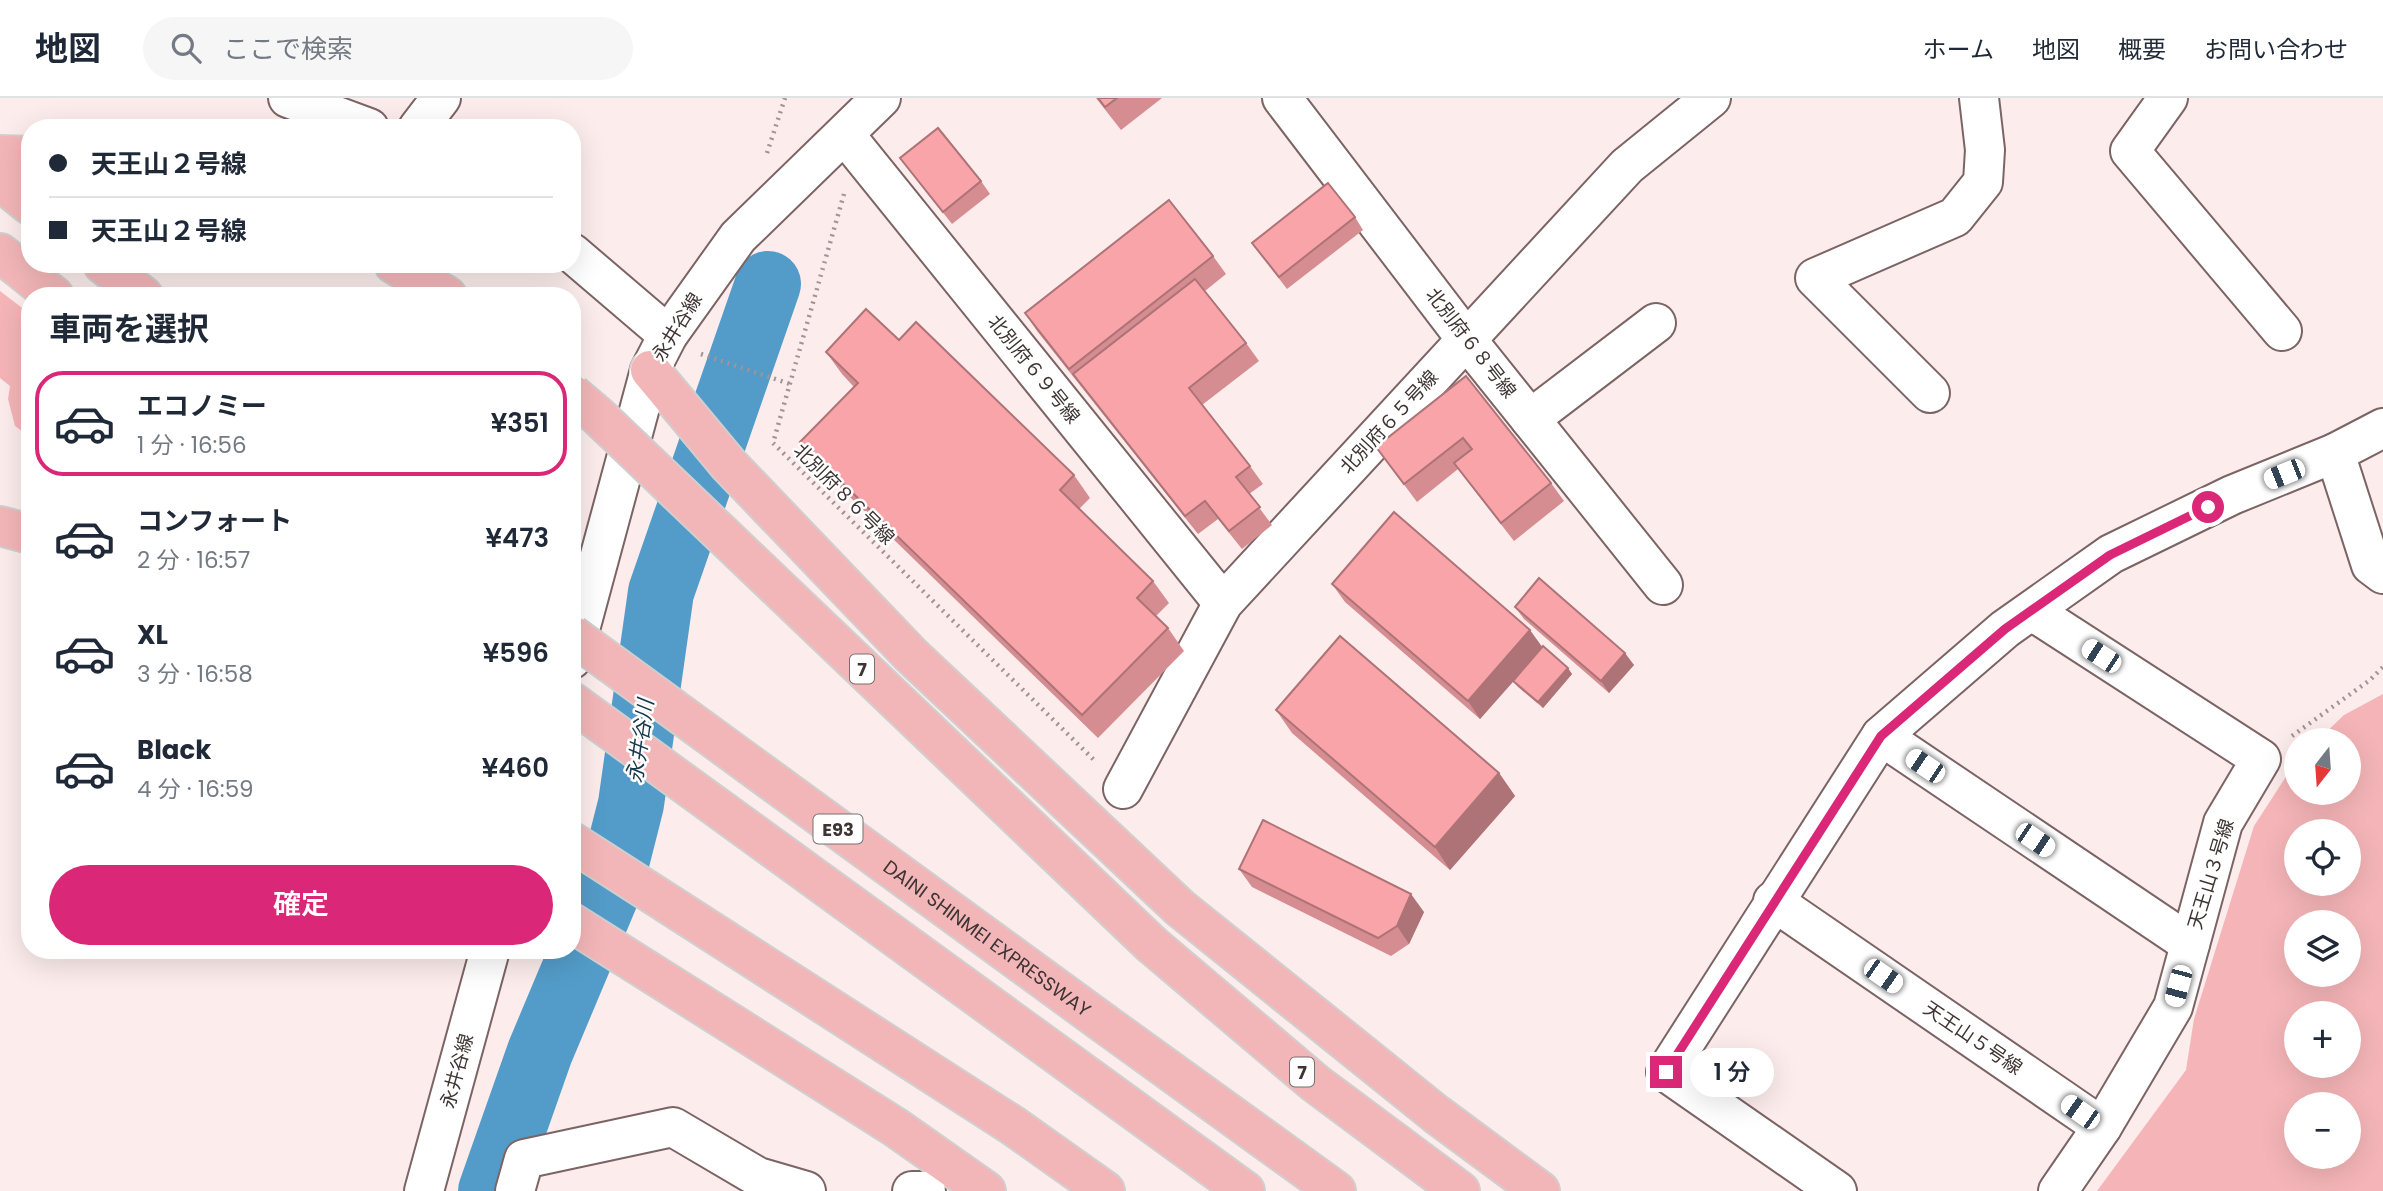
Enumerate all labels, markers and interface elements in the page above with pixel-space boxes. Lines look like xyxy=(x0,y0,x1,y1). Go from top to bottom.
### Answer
search box xyxy=(143,17,633,80)
text: 地図 xyxy=(35,25,101,72)
icon: search xyxy=(167,29,205,67)
text: ここで検索 xyxy=(223,31,353,67)
text: ホーム xyxy=(1923,33,1994,66)
text: 地図 xyxy=(2032,33,2080,66)
text: 概要 xyxy=(2118,33,2166,66)
text: お問い合わせ xyxy=(2204,33,2348,66)
text: 天王山２号線 xyxy=(91,146,247,182)
text: 天王山２号線 xyxy=(91,213,247,249)
street label: 北別府６８号線 xyxy=(1419,282,1523,404)
street label: 永井谷線 xyxy=(645,288,709,366)
text: 車両を選択 xyxy=(49,306,209,351)
street label: 北別府６９号線 xyxy=(982,309,1086,429)
street label: 北別府６５号線 xyxy=(1334,364,1444,480)
text: エコノミー xyxy=(137,388,267,424)
icon: car xyxy=(53,392,116,455)
text: ¥351 xyxy=(491,405,549,441)
text: 1 分 · 16:56 xyxy=(137,429,247,461)
street label: 北別府８６号線 xyxy=(787,437,901,551)
car xyxy=(2261,456,2308,492)
route start xyxy=(2192,491,2224,523)
text: コンフォート xyxy=(137,503,292,539)
icon: car xyxy=(53,507,116,570)
text: ¥473 xyxy=(485,520,549,556)
text: 2 分 · 16:57 xyxy=(137,544,250,576)
text: XL xyxy=(137,617,168,653)
icon: car xyxy=(53,622,116,685)
text: ¥596 xyxy=(483,635,549,671)
car xyxy=(2078,636,2125,676)
road number: 7 xyxy=(850,654,874,684)
text: 3 分 · 16:58 xyxy=(137,658,253,690)
water label: 永井谷川 xyxy=(620,695,660,785)
north arrow xyxy=(2284,728,2361,805)
map controls xyxy=(2284,728,2361,1169)
text: Black xyxy=(137,732,211,768)
icon: car xyxy=(53,737,116,800)
car xyxy=(1902,746,1949,786)
text: ¥460 xyxy=(482,750,549,786)
text: 4 分 · 16:59 xyxy=(137,773,254,805)
road number: E93 xyxy=(814,814,862,844)
street label: 天王山３号線 xyxy=(2181,816,2241,932)
button: locate xyxy=(2284,819,2361,896)
car xyxy=(2012,820,2059,860)
street label: DAINI SHINMEI EXPRESSWAY xyxy=(878,853,1097,1023)
button: 確定 xyxy=(49,865,553,945)
button: layers xyxy=(2284,910,2361,987)
car xyxy=(1860,955,1907,997)
car xyxy=(2163,963,2194,1009)
street label: 天王山５号線 xyxy=(1918,995,2028,1081)
button: + xyxy=(2284,1001,2361,1078)
street label: 永井谷線 xyxy=(434,1031,480,1111)
callout: 1 分 xyxy=(1690,1048,1774,1096)
route end xyxy=(1650,1056,1682,1088)
text: 1 分 xyxy=(1714,1056,1750,1088)
road number: 7 xyxy=(1290,1057,1314,1086)
car xyxy=(2057,1091,2104,1133)
button: − xyxy=(2284,1092,2361,1169)

